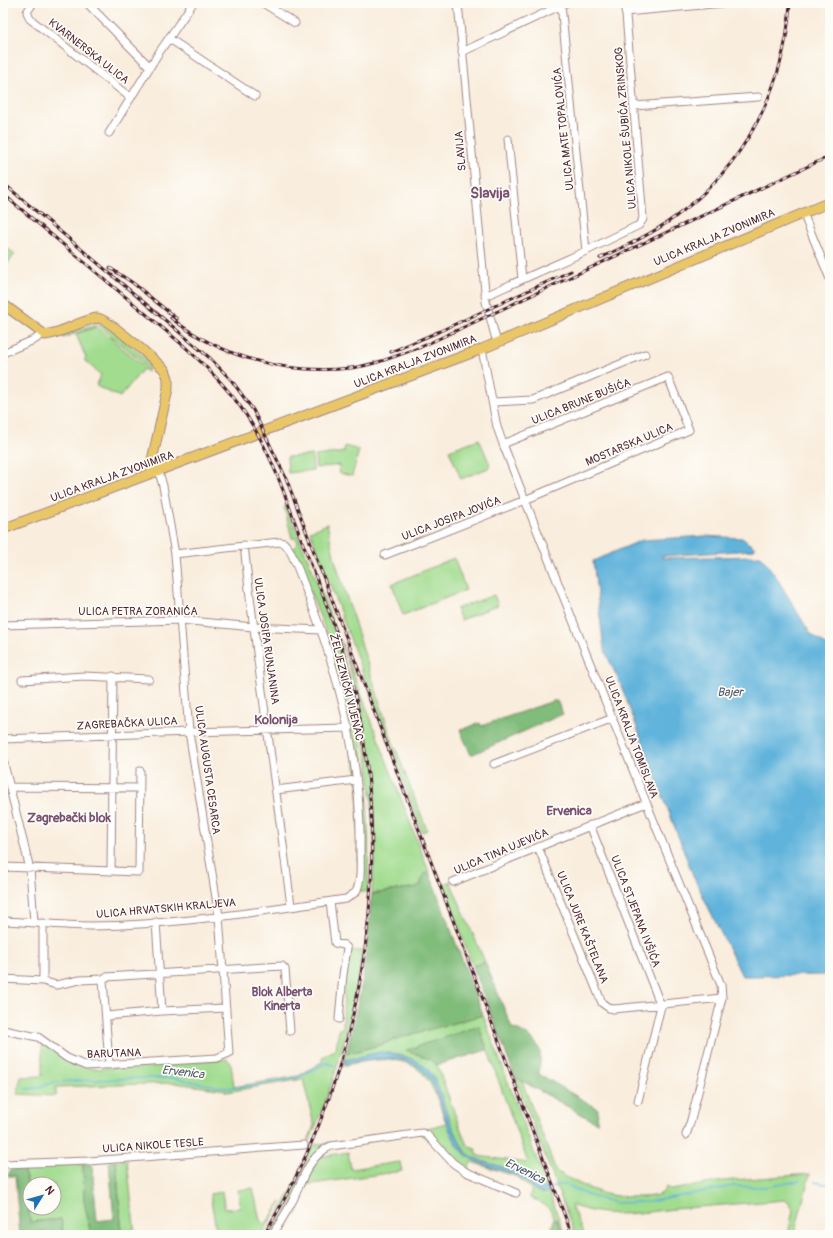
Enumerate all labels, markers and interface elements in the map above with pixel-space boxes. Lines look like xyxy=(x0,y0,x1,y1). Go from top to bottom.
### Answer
street label: KVARNERSKA ULICA xyxy=(46,16,132,87)
street label: ULICA NIKOLE ŠUBIĆA ZRINSKOG xyxy=(611,46,639,210)
street label: ULICA MATE TOPALOVIĆA xyxy=(551,67,576,191)
street label: SLAVIJA xyxy=(452,130,469,172)
district label: Slavija xyxy=(470,184,510,203)
street label: ULICA KRALJA ZVONIMIRA xyxy=(652,206,777,269)
street label: ULICA KRALJA ZVONIMIRA xyxy=(352,332,478,391)
street label: ULICA BRUNE BUŠIĆA xyxy=(529,375,633,427)
street label: MOSTARSKA ULICA xyxy=(584,420,675,469)
street label: ULICA KRALJA ZVONIMIRA xyxy=(49,448,176,505)
street label: ULICA JOSIPA JOVIĆA xyxy=(400,494,503,543)
street label: ULICA JOSIPA RUNJANINA xyxy=(251,577,282,705)
street label: ULICA PETRA ZORANIĆA xyxy=(78,605,198,618)
street label: ŽELJEZNIČKI VIJENAC xyxy=(327,632,366,742)
street label: ULICA KRALJA TOMISLAVA xyxy=(602,674,661,800)
water label: Bajer xyxy=(717,685,744,700)
street label: ULICA AUGUSTA CESARCA xyxy=(192,705,223,835)
district label: Kolonija xyxy=(254,712,298,728)
street label: ZAGREBAČKA ULICA xyxy=(76,714,178,733)
district label: Ervenica xyxy=(546,803,592,819)
district label: Zagrebački blok xyxy=(27,810,111,826)
street label: ULICA TINA UJEVIĆA xyxy=(452,826,550,877)
street label: ULICA STJEPANA IVŠIĆA xyxy=(608,853,664,969)
street label: ULICA JURE KAŠTELANA xyxy=(554,869,612,985)
street label: ULICA HRVATSKIH KRALJEVA xyxy=(96,896,236,921)
district label: Blok Alberta Kinerta xyxy=(252,985,313,1014)
street label: BARUTANA xyxy=(87,1046,141,1061)
water label: Ervenica xyxy=(161,1062,206,1083)
street label: ULICA NIKOLE TESLE xyxy=(102,1135,204,1156)
water label: Ervenica xyxy=(503,1155,548,1188)
north arrow xyxy=(22,1176,62,1216)
text: N xyxy=(42,1183,57,1198)

